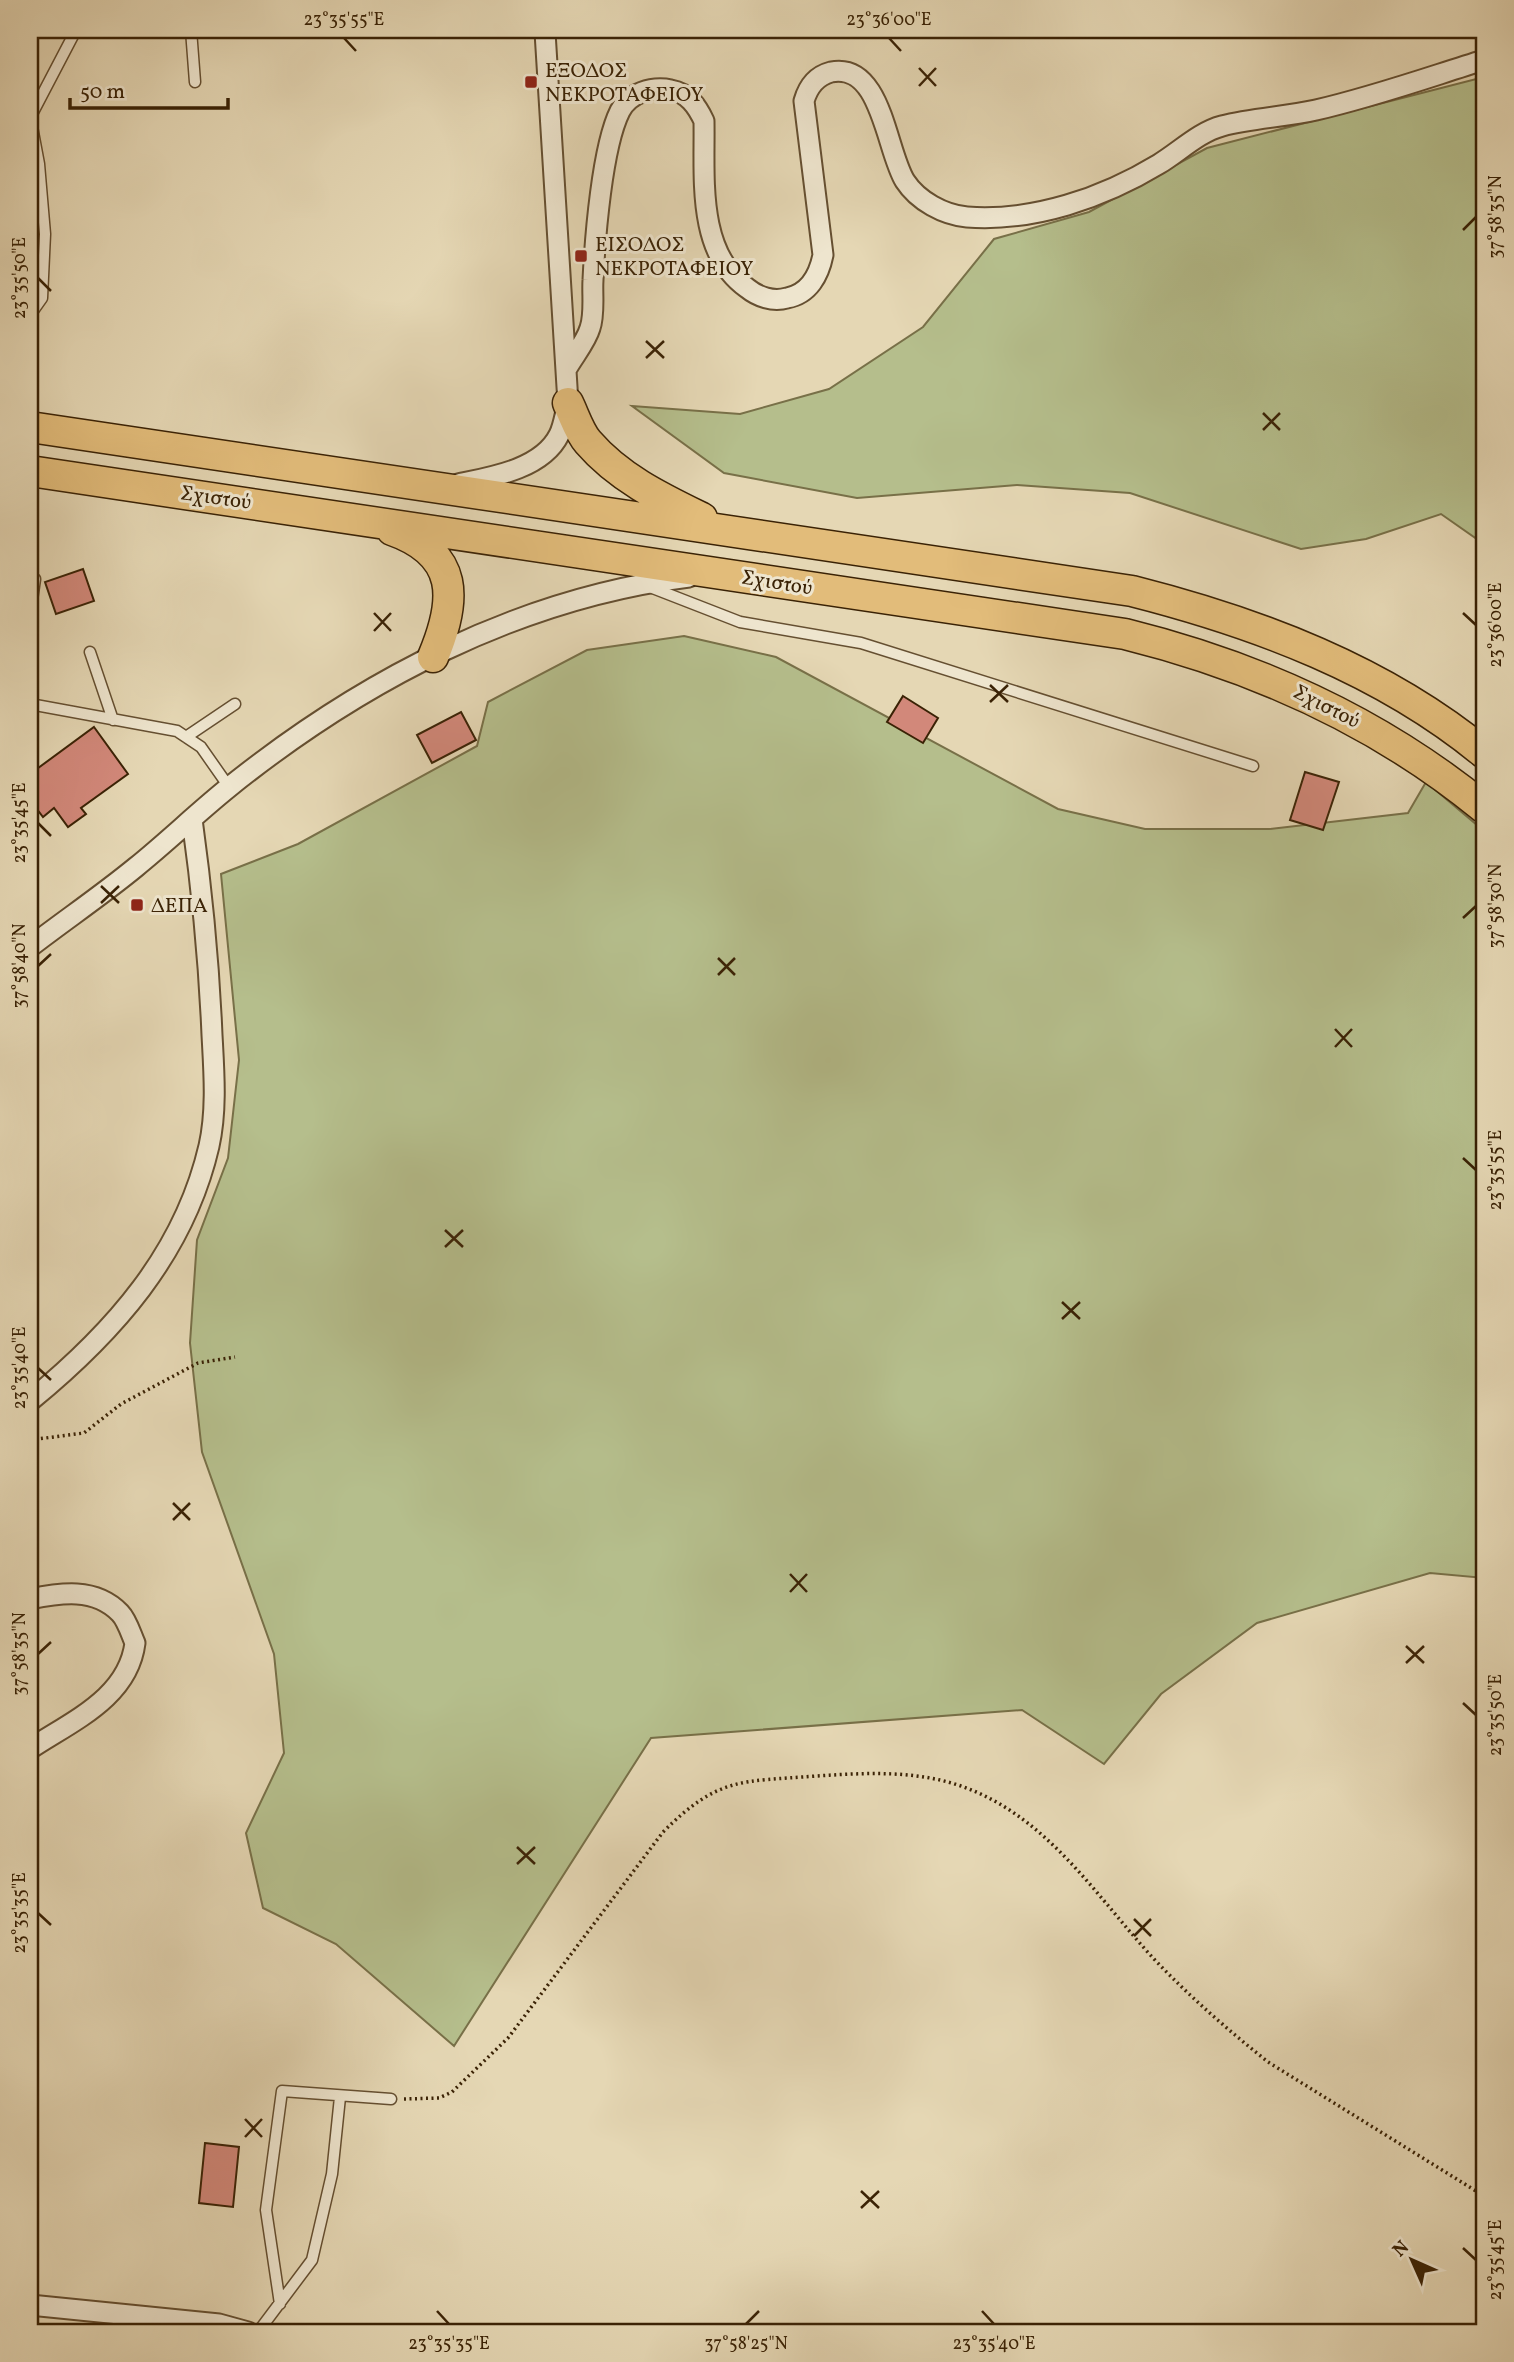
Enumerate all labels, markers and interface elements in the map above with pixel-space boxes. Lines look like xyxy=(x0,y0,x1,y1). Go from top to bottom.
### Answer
text: 23°35'55"E xyxy=(304,8,385,33)
text: 23°36'00"E xyxy=(846,8,932,33)
place label: ΕΞΟΔΟΣ ΝΕΚΡΟΤΑΦΕΙΟΥ xyxy=(545,57,704,110)
scale bar xyxy=(70,66,228,110)
marker: ΕΞΟΔΟΣ ΝΕΚΡΟΤΑΦΕΙΟΥ xyxy=(523,74,539,90)
text: 50 m xyxy=(80,78,125,107)
text: 37°58'35"N xyxy=(1484,175,1509,259)
place label: ΕΙΣΟΔΟΣ ΝΕΚΡΟΤΑΦΕΙΟΥ xyxy=(595,231,754,284)
text: 23°35'50"E xyxy=(8,237,33,319)
marker: ΕΙΣΟΔΟΣ ΝΕΚΡΟΤΑΦΕΙΟΥ xyxy=(573,248,589,264)
street label: Σχιστού xyxy=(179,479,253,518)
street label: Σχιστού xyxy=(739,564,814,603)
text: 23°36'00"E xyxy=(1484,582,1509,668)
street label: Σχιστού xyxy=(1288,678,1365,736)
text: 23°35'45"E xyxy=(8,782,33,863)
text: 37°58'30"N xyxy=(1484,864,1509,948)
place label: ΔΕΠΑ xyxy=(151,892,208,921)
marker: ΔΕΠΑ xyxy=(129,897,145,913)
text: 37°58'40"N xyxy=(8,924,33,1009)
text: 23°35'55"E xyxy=(1484,1129,1509,1210)
text: 23°35'40"E xyxy=(8,1326,33,1409)
text: 37°58'35"N xyxy=(8,1612,33,1696)
text: 23°35'50"E xyxy=(1484,1674,1509,1756)
text: 23°35'35"E xyxy=(8,1872,33,1954)
text: 23°35'45"E xyxy=(1484,2219,1509,2300)
north arrow xyxy=(1378,2226,1448,2296)
text: N xyxy=(1387,2235,1416,2263)
text: 23°35'35"E xyxy=(408,2332,490,2357)
text: 37°58'25"N xyxy=(704,2332,788,2357)
text: 23°35'40"E xyxy=(953,2332,1036,2357)

